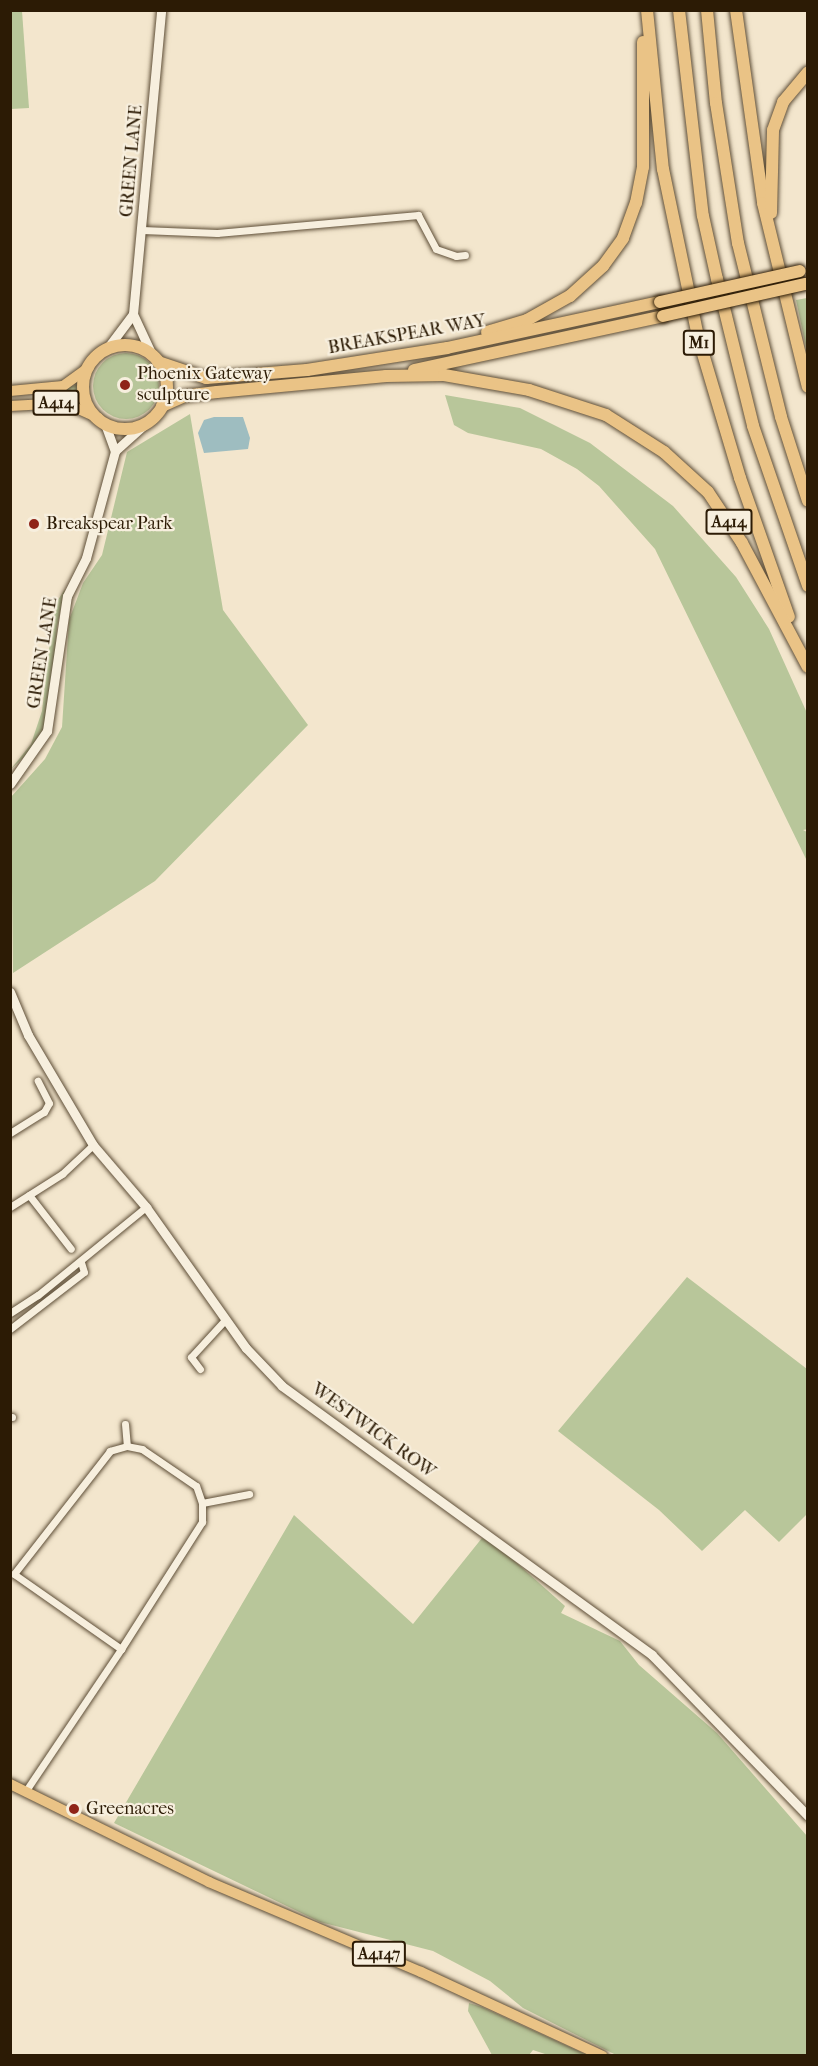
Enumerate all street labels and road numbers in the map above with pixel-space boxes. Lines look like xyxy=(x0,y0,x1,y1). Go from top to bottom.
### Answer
street label: GREEN LANE xyxy=(116,104,148,218)
street label: BREAKSPEAR WAY xyxy=(326,310,488,360)
road number: M1 xyxy=(682,330,716,356)
road number: A414 xyxy=(32,390,80,416)
road number: A414 xyxy=(705,509,753,535)
street label: GREEN LANE xyxy=(24,596,62,710)
street label: WESTWICK ROW xyxy=(307,1379,439,1483)
road number: A4147 xyxy=(350,1941,407,1967)

